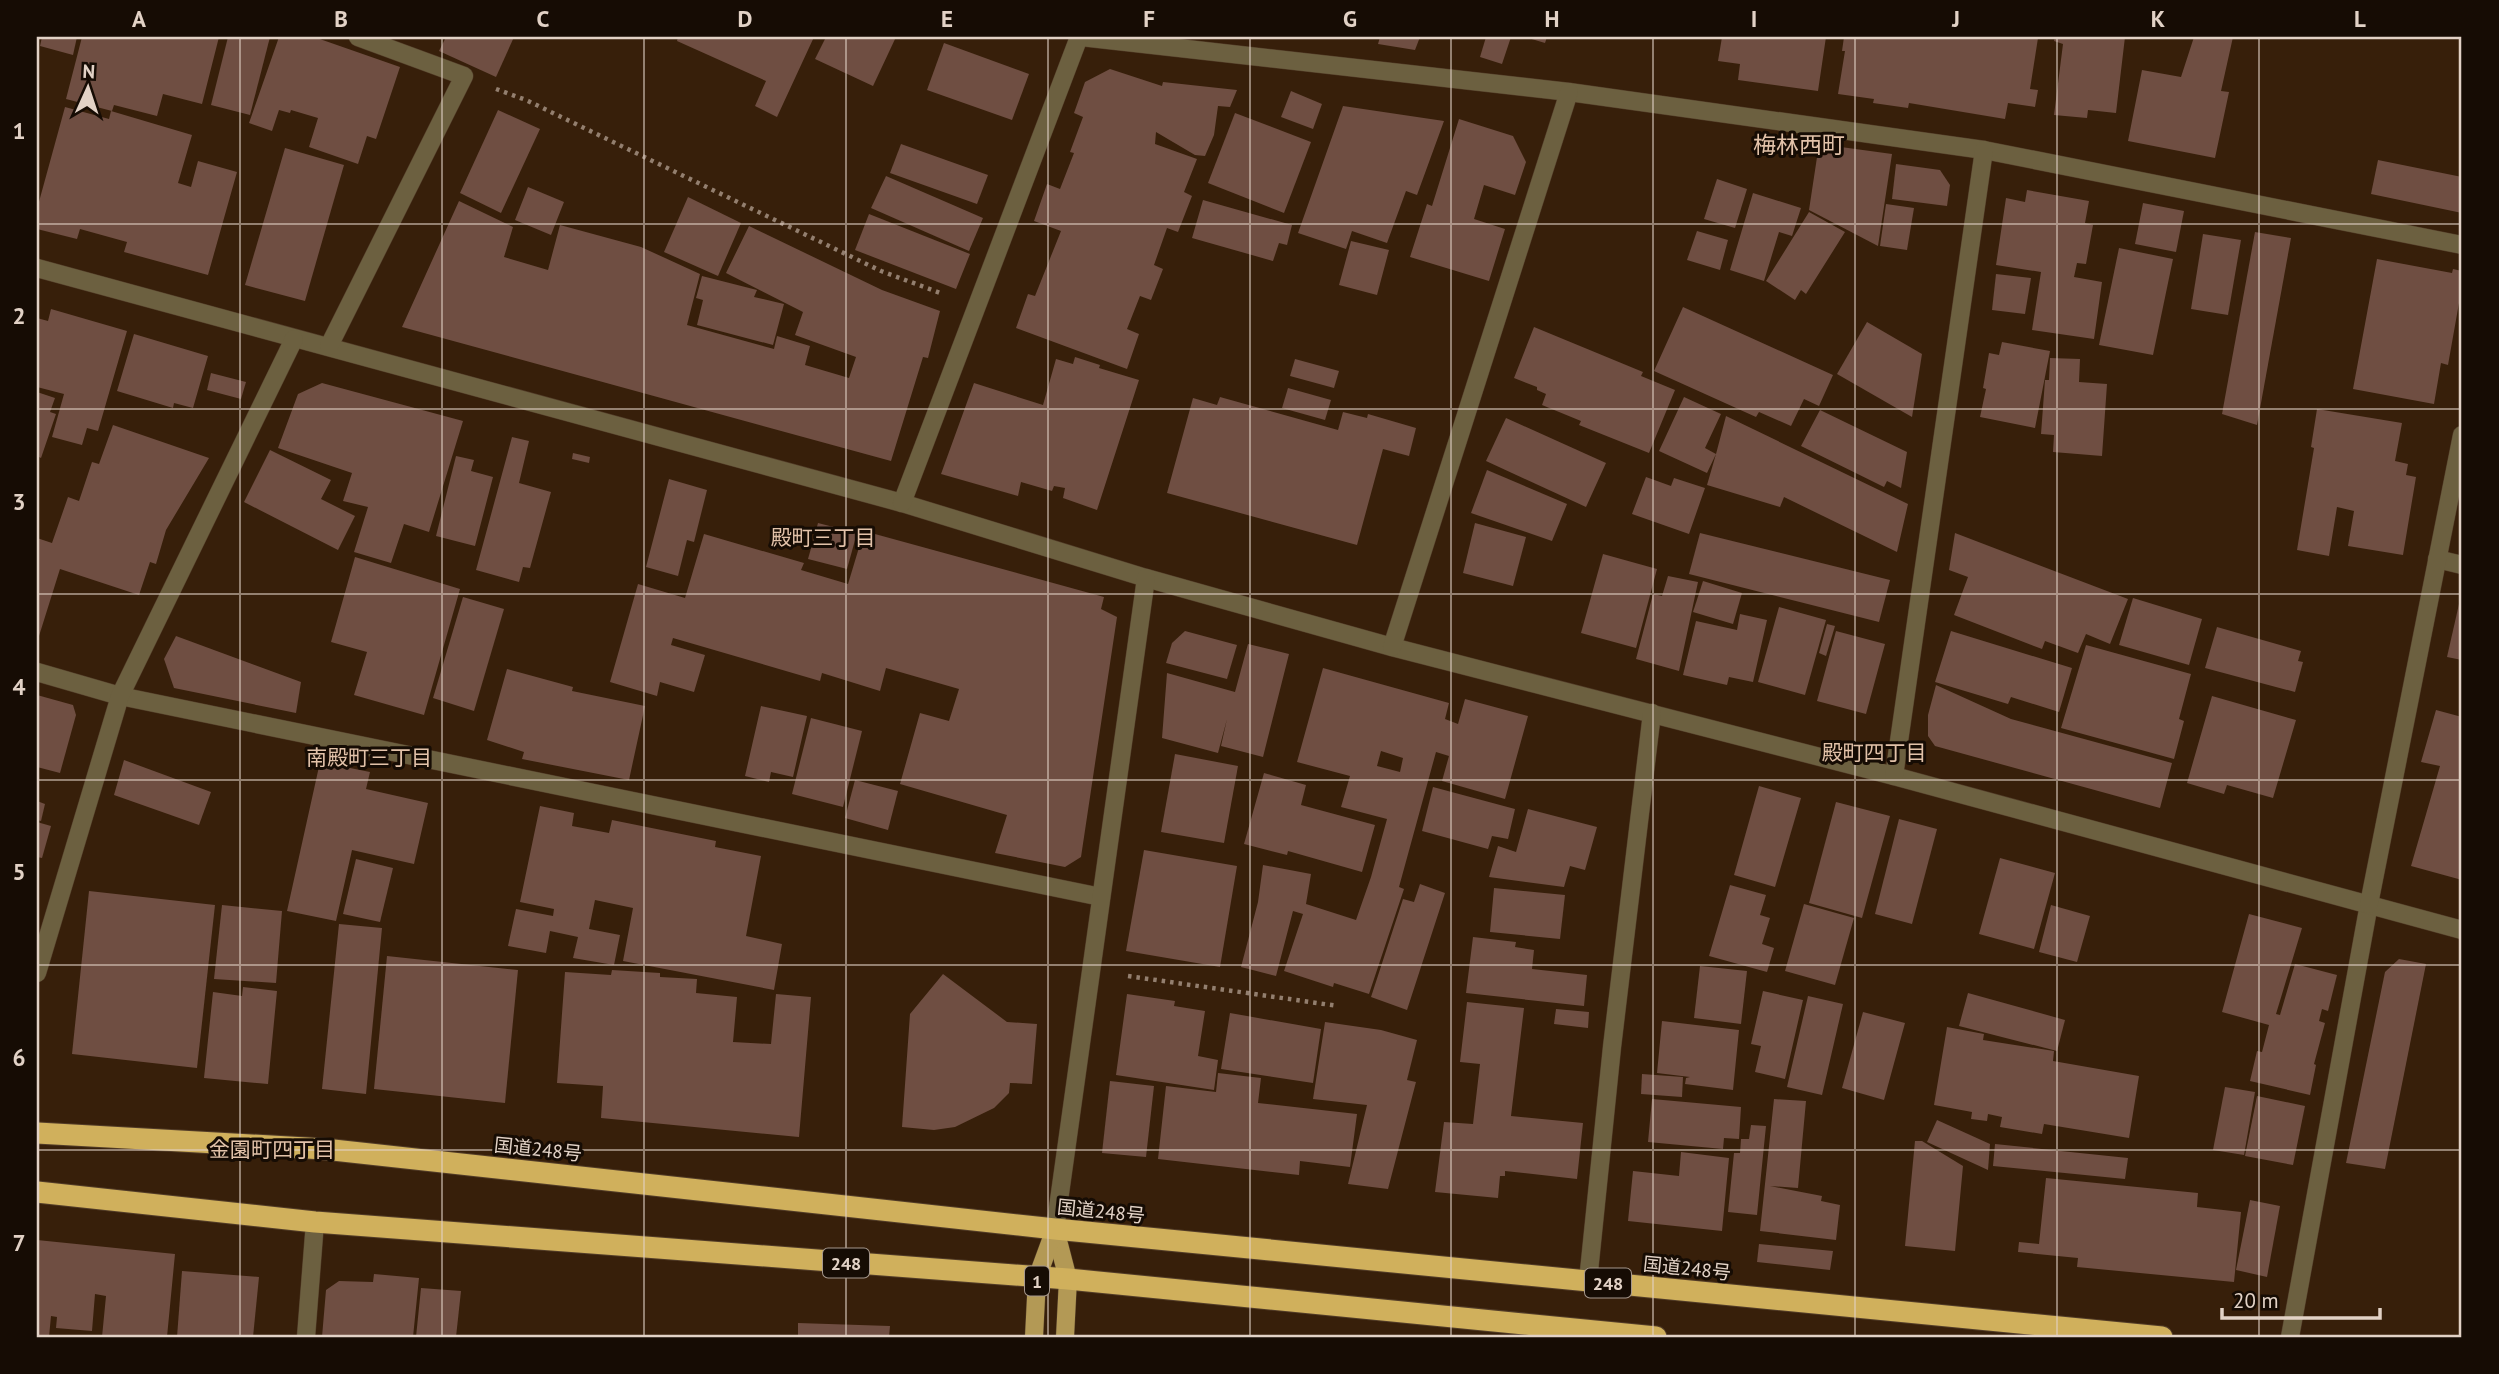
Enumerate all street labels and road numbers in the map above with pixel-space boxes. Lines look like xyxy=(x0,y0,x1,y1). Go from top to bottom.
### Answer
street label: 国道248号 xyxy=(493,1132,583,1166)
street label: 国道248号 xyxy=(1056,1194,1146,1228)
road number: 248 xyxy=(823,1248,869,1278)
street label: 国道248号 xyxy=(1642,1251,1732,1285)
road number: 1 xyxy=(1025,1266,1049,1296)
road number: 248 xyxy=(1585,1268,1631,1298)

